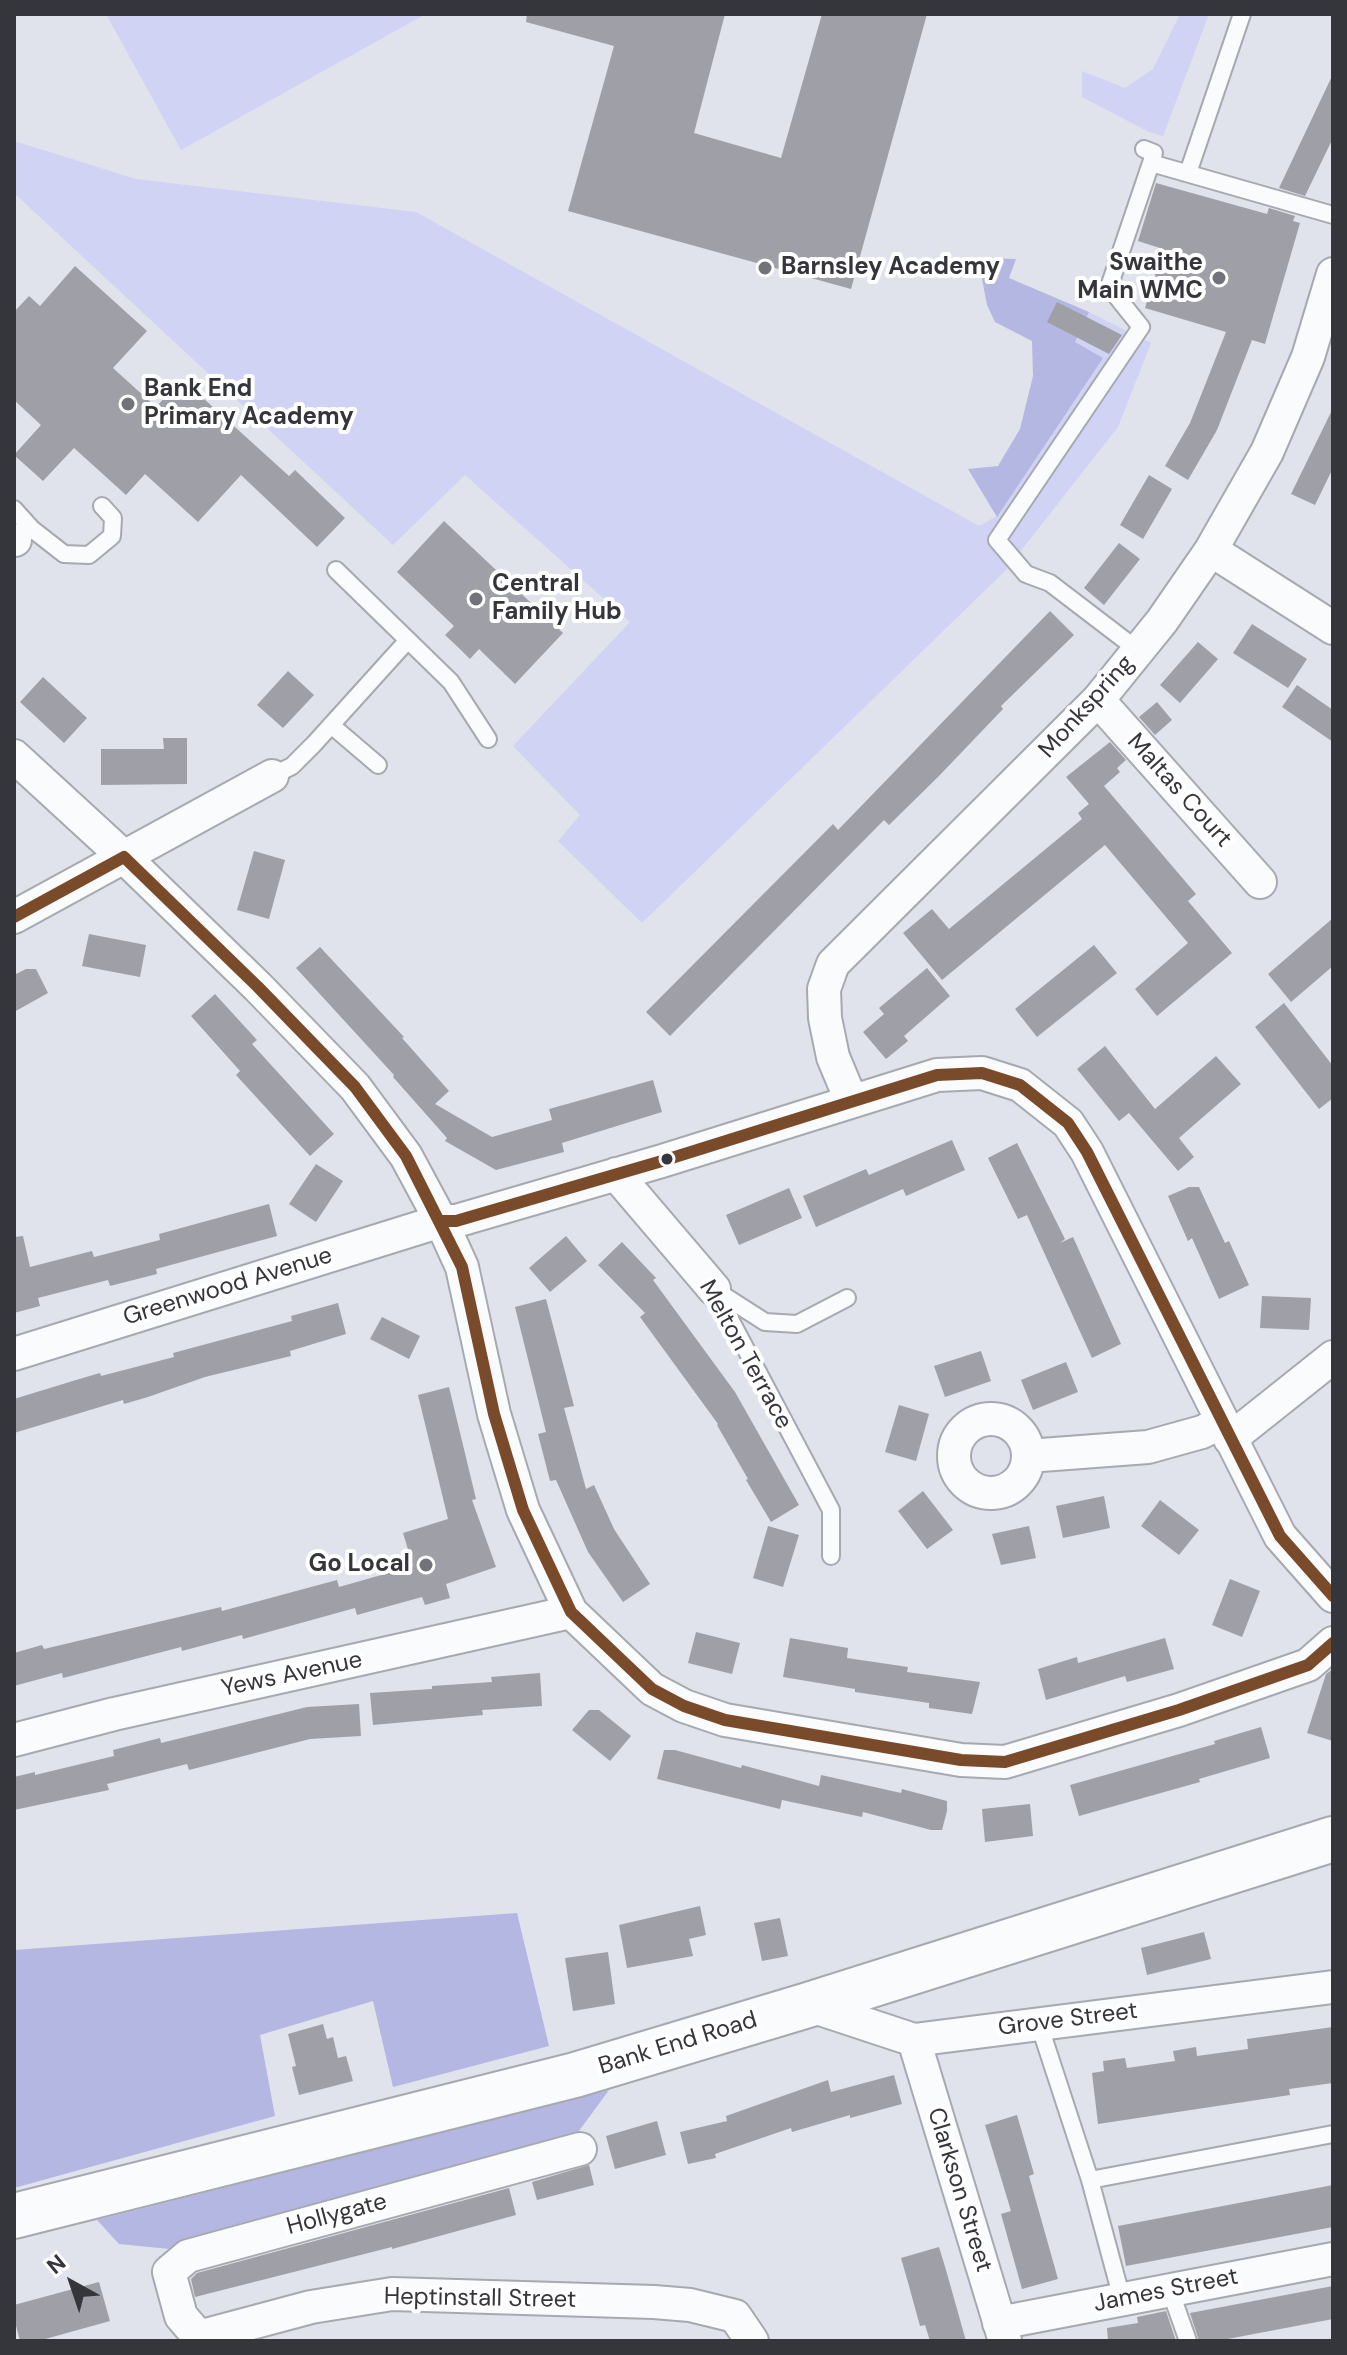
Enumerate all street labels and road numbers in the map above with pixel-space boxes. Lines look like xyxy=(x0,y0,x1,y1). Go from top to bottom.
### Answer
street label: Monkspring xyxy=(1033,650,1141,764)
street label: Maltas Court xyxy=(1120,728,1238,854)
street label: Greenwood Avenue xyxy=(120,1242,336,1332)
street label: Melton Terrace xyxy=(692,1276,798,1434)
street label: Yews Avenue xyxy=(219,1646,365,1704)
street label: Grove Street xyxy=(997,1997,1139,2043)
street label: Bank End Road xyxy=(595,2006,761,2082)
street label: Clarkson Street xyxy=(920,2104,998,2276)
street label: Hollygate xyxy=(284,2188,390,2242)
street label: James Street xyxy=(1091,2263,1241,2319)
street label: Heptinstall Street xyxy=(383,2283,577,2315)

